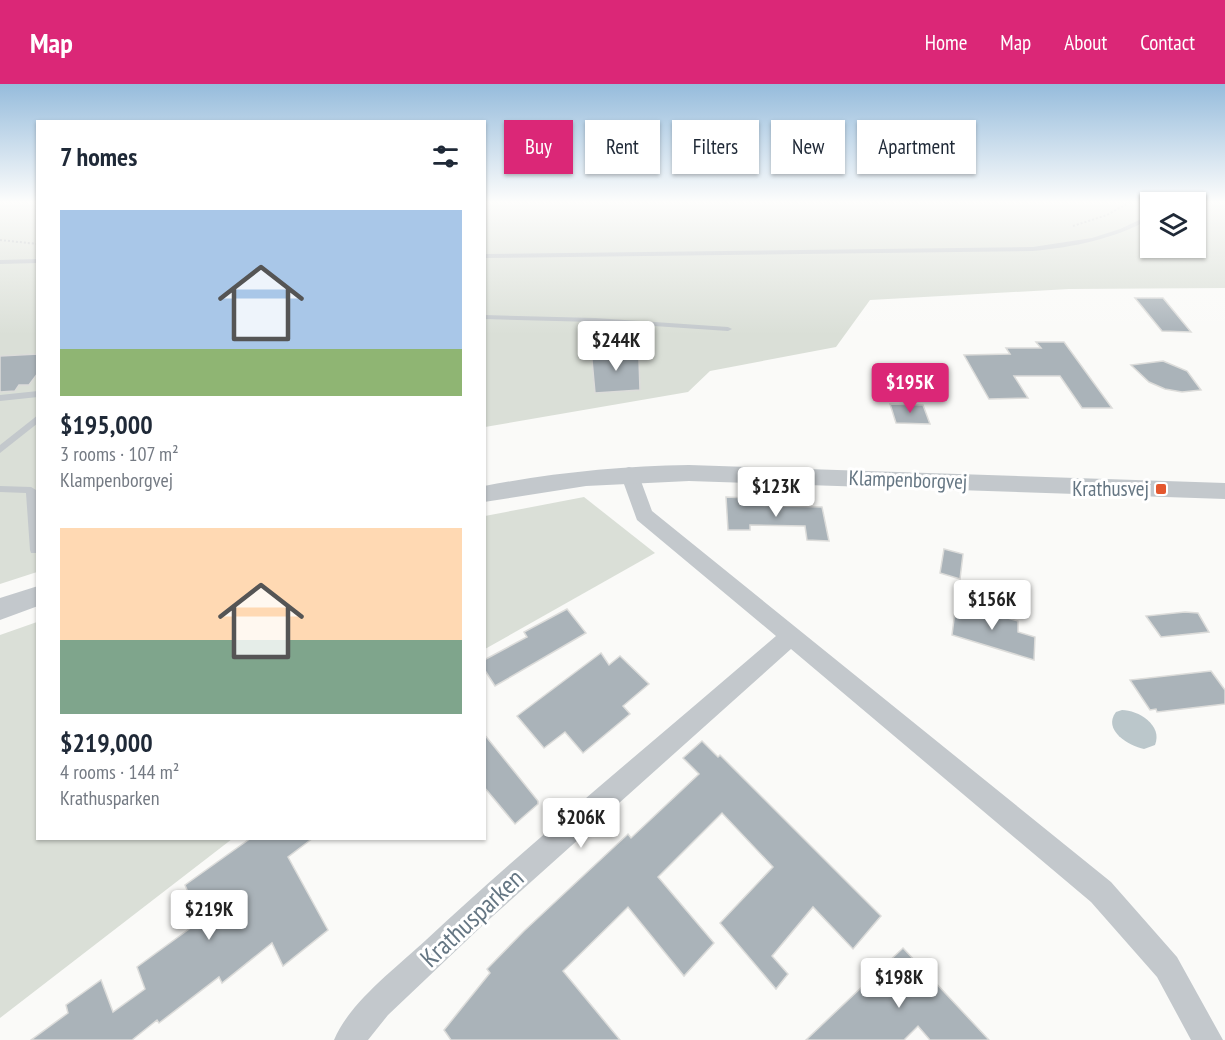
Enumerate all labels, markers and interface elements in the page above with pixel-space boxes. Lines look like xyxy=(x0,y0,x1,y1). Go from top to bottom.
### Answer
text: Map xyxy=(30,24,73,61)
text: Home xyxy=(925,29,967,56)
text: Map xyxy=(1000,29,1031,56)
text: About xyxy=(1064,29,1107,56)
text: Contact xyxy=(1140,29,1195,56)
chip: Buy xyxy=(504,120,573,174)
chip: Rent xyxy=(585,120,660,174)
chip: Filters xyxy=(672,120,759,174)
chip: New xyxy=(771,120,845,174)
chip: Apartment xyxy=(857,120,976,174)
text: 7 homes xyxy=(60,140,137,173)
icon: filters xyxy=(429,140,462,173)
map controls xyxy=(1140,192,1206,258)
button: layers xyxy=(1140,192,1206,258)
icon: home xyxy=(207,249,315,357)
pin: $244K xyxy=(574,321,658,372)
text: $244K xyxy=(592,327,640,353)
pin: $195K xyxy=(868,363,952,414)
text: $195K xyxy=(886,369,934,395)
text: $195,000 xyxy=(60,408,153,441)
text: 3 rooms · 107 m² xyxy=(60,441,179,467)
street label: Klampenborgvej xyxy=(848,464,968,495)
text: Klampenborgvej xyxy=(60,467,173,493)
pin: $123K xyxy=(734,467,818,518)
text: $123K xyxy=(752,473,800,499)
place label: Krathusvej xyxy=(1072,475,1149,502)
marker: Krathusvej xyxy=(1154,482,1168,496)
icon: home xyxy=(207,567,315,675)
pin: $156K xyxy=(950,580,1034,631)
text: $156K xyxy=(968,586,1016,612)
text: $219,000 xyxy=(60,726,153,759)
text: 4 rooms · 144 m² xyxy=(60,759,179,785)
text: Krathusparken xyxy=(60,785,159,811)
pin: $206K xyxy=(539,798,623,849)
text: $206K xyxy=(557,804,605,830)
street label: Krathusparken xyxy=(413,861,530,974)
pin: $219K xyxy=(167,890,251,941)
text: $219K xyxy=(185,896,233,922)
pin: $198K xyxy=(857,958,941,1009)
text: $198K xyxy=(875,964,923,990)

